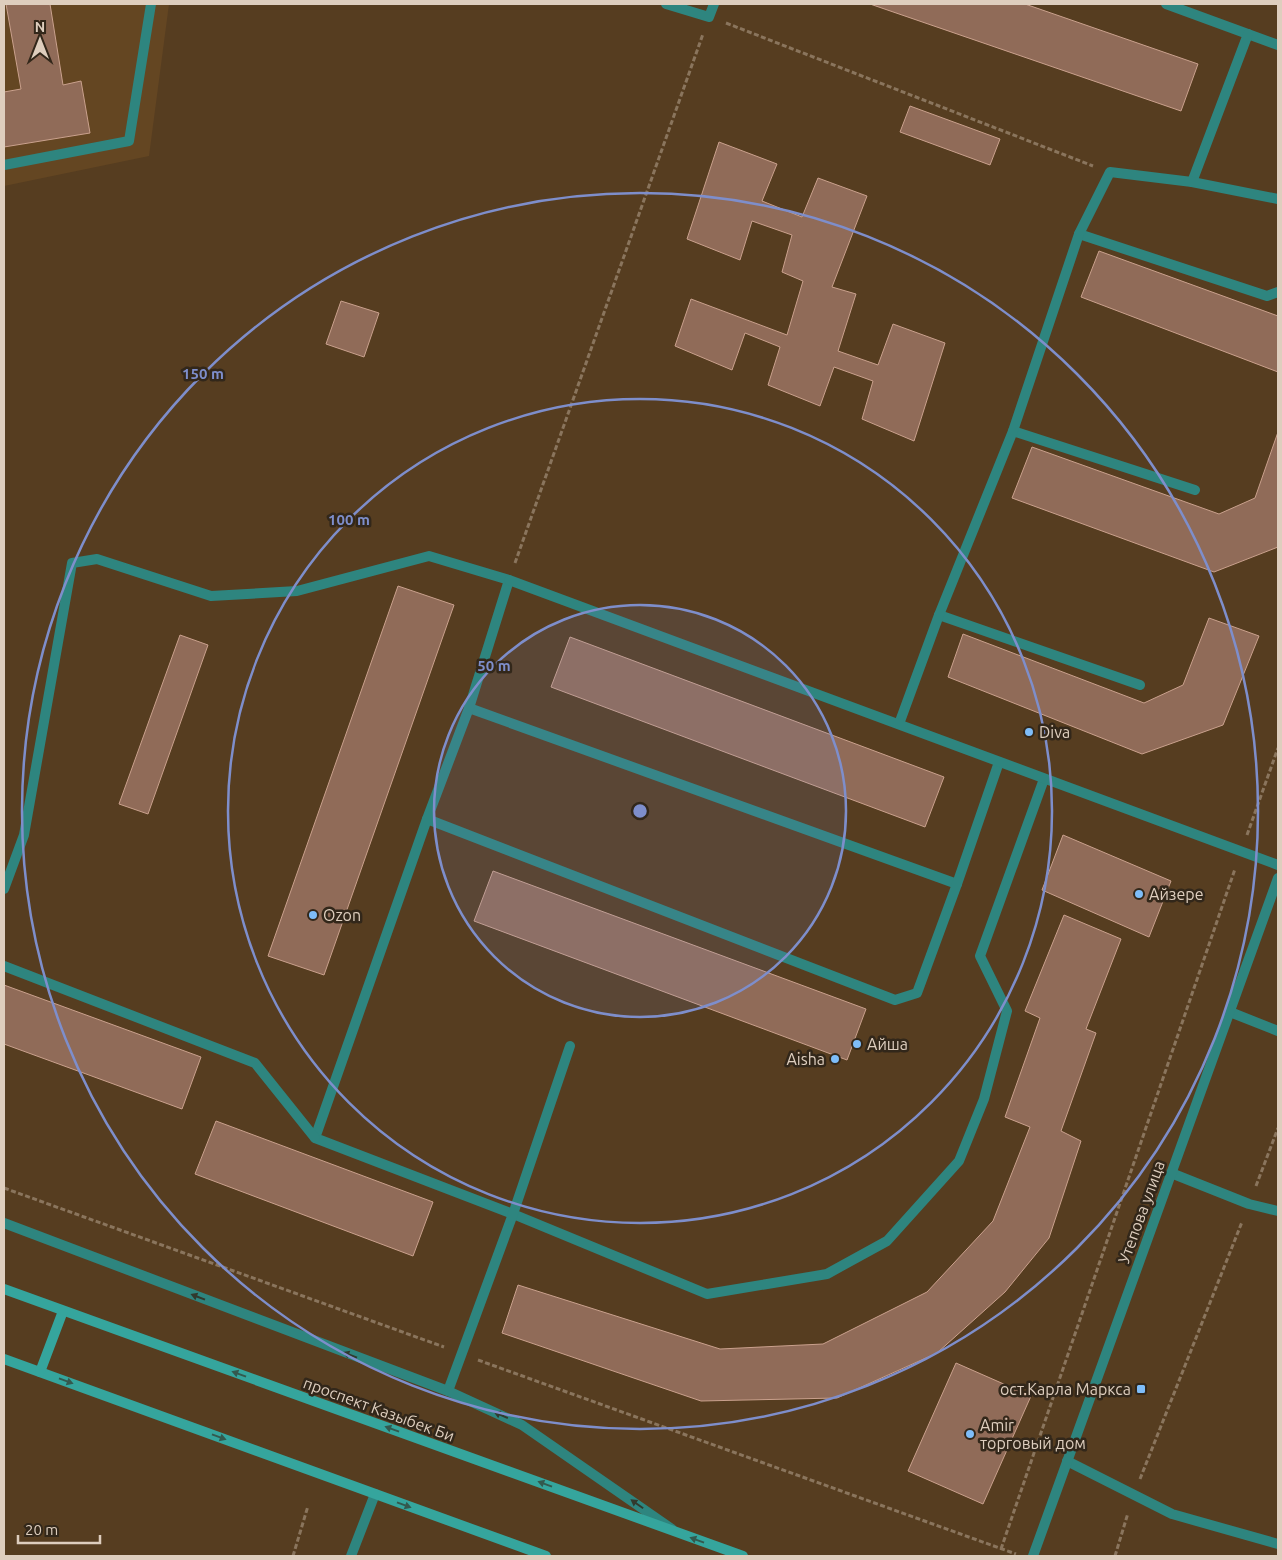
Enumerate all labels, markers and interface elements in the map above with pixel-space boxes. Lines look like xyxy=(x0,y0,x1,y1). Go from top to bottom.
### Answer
north arrow xyxy=(15,15,65,65)
text: N xyxy=(35,19,45,35)
text: 150 m xyxy=(182,365,224,382)
text: 100 m xyxy=(328,511,370,528)
text: 50 m xyxy=(477,657,511,674)
place label: Diva xyxy=(1039,723,1070,741)
marker: Diva xyxy=(1023,726,1035,738)
centre of rings xyxy=(631,802,649,820)
place label: Айзере xyxy=(1149,885,1204,903)
marker: Айзере xyxy=(1133,888,1145,900)
place label: Ozon xyxy=(323,906,361,924)
marker: Ozon xyxy=(307,909,319,921)
place label: Айша xyxy=(867,1035,908,1053)
marker: Айша xyxy=(851,1038,863,1050)
place label: Aisha xyxy=(786,1050,825,1068)
marker: Aisha xyxy=(829,1053,841,1065)
street label: Утепова улица xyxy=(1114,1158,1168,1266)
one-way arrow xyxy=(191,1293,206,1300)
one-way arrow xyxy=(342,1351,357,1359)
one-way arrow xyxy=(231,1370,246,1378)
street label: проспект Казыбек Би xyxy=(301,1373,457,1445)
one-way arrow xyxy=(59,1377,74,1385)
place label: ост.Карла Маркса xyxy=(1000,1380,1131,1398)
marker: ост.Карла Маркса xyxy=(1135,1383,1147,1395)
one-way arrow xyxy=(494,1411,508,1419)
place label: Amir торговый дом xyxy=(980,1416,1086,1452)
one-way arrow xyxy=(384,1425,399,1432)
marker: Amir торговый дом xyxy=(964,1428,976,1440)
one-way arrow xyxy=(211,1434,226,1441)
one-way arrow xyxy=(537,1480,552,1487)
one-way arrow xyxy=(630,1499,643,1509)
one-way arrow xyxy=(397,1502,412,1509)
scale bar xyxy=(18,1512,100,1544)
text: 20 m xyxy=(25,1521,58,1538)
one-way arrow xyxy=(690,1536,705,1543)

